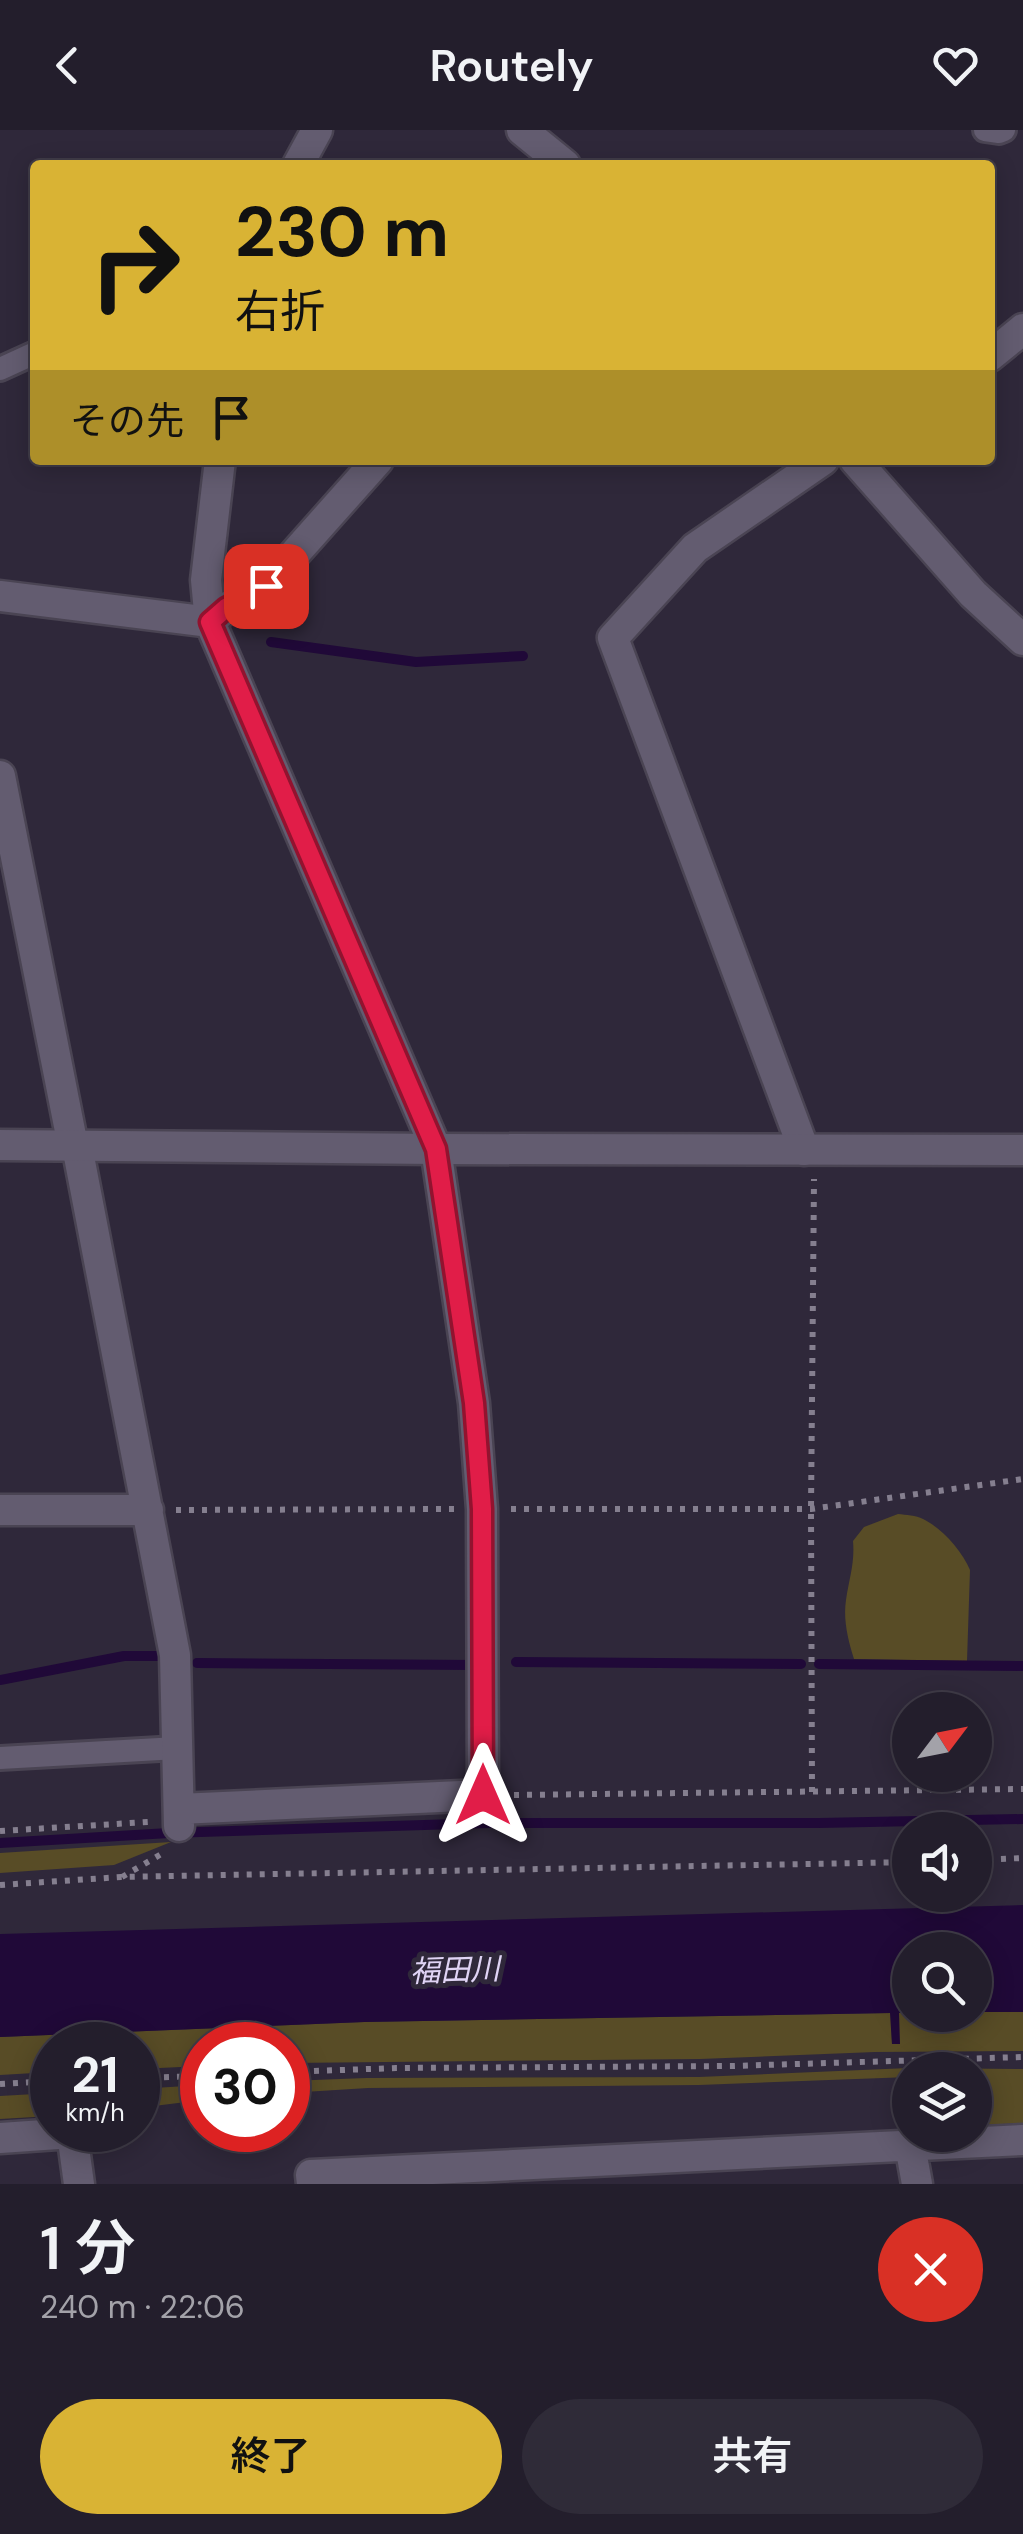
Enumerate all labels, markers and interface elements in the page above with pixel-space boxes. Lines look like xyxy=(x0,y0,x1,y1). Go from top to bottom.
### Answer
text: Routely xyxy=(430,36,593,95)
icon: back xyxy=(40,38,95,93)
icon: heart xyxy=(928,38,983,93)
text: 230 m xyxy=(235,187,449,278)
icon: right xyxy=(70,200,200,330)
text: 右折 xyxy=(235,282,325,341)
icon: arrive xyxy=(204,390,259,445)
text: その先 xyxy=(70,396,184,446)
pin xyxy=(224,544,309,629)
icon: arrive xyxy=(239,559,294,614)
north arrow xyxy=(892,1692,992,1792)
map controls xyxy=(892,1692,992,2152)
position arrow xyxy=(431,1743,535,1847)
button: sound xyxy=(892,1812,992,1912)
button: search xyxy=(892,1932,992,2032)
water label: 福田川 xyxy=(409,1949,504,1991)
speed limit sign: 30 xyxy=(180,2022,310,2152)
text: 21 xyxy=(71,2042,119,2108)
button: layers xyxy=(892,2052,992,2152)
text: km/h xyxy=(65,2096,125,2129)
text: 1 分 xyxy=(40,2209,136,2288)
button: close xyxy=(878,2217,983,2322)
text: 240 m · 22:06 xyxy=(40,2286,245,2328)
button: 終了 xyxy=(40,2399,502,2514)
button: 共有 xyxy=(522,2399,983,2514)

